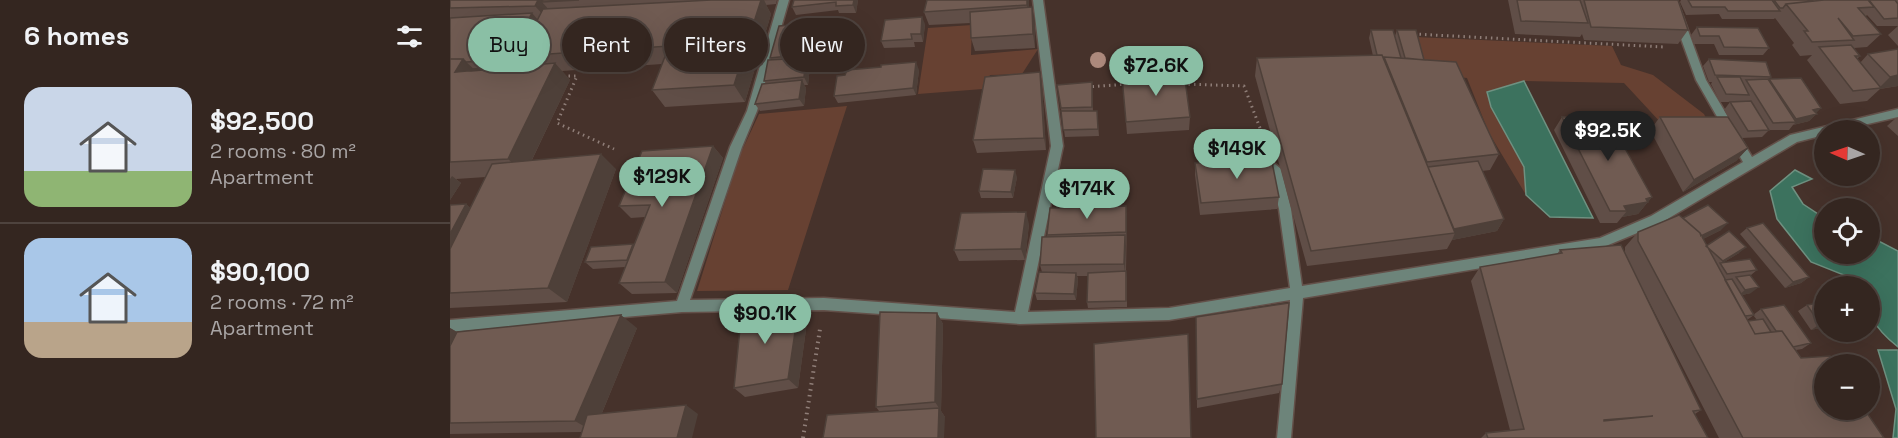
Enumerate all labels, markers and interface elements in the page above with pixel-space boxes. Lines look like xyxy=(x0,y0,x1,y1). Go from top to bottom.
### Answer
chip: Buy xyxy=(468,18,550,72)
chip: Rent xyxy=(562,18,652,72)
chip: Filters xyxy=(664,18,768,72)
chip: New xyxy=(780,18,865,72)
text: 6 homes xyxy=(24,19,129,53)
icon: filters xyxy=(393,20,426,53)
pin: $72.6K xyxy=(1107,46,1205,97)
text: $72.6K xyxy=(1123,52,1189,78)
text: $92,500 xyxy=(210,104,314,138)
icon: home xyxy=(72,111,144,183)
pin: $92.5K xyxy=(1559,111,1657,162)
text: $92.5K xyxy=(1575,117,1641,143)
north arrow xyxy=(1814,120,1880,186)
map controls xyxy=(1814,120,1880,420)
pin: $149K xyxy=(1195,129,1279,180)
text: $149K xyxy=(1208,135,1266,161)
text: 2 rooms · 80 m² xyxy=(210,138,356,164)
pin: $129K xyxy=(620,157,704,208)
text: $129K xyxy=(633,163,691,189)
text: Apartment xyxy=(210,164,314,190)
pin: $174K xyxy=(1045,169,1129,220)
text: $174K xyxy=(1059,175,1115,201)
button: locate xyxy=(1814,198,1880,264)
text: $90,100 xyxy=(210,255,310,289)
icon: home xyxy=(72,262,144,334)
button: + xyxy=(1814,276,1880,342)
text: 2 rooms · 72 m² xyxy=(210,289,354,315)
pin: $90.1K xyxy=(716,294,814,345)
text: $90.1K xyxy=(733,300,797,326)
text: Apartment xyxy=(210,315,314,341)
button: − xyxy=(1814,354,1880,420)

